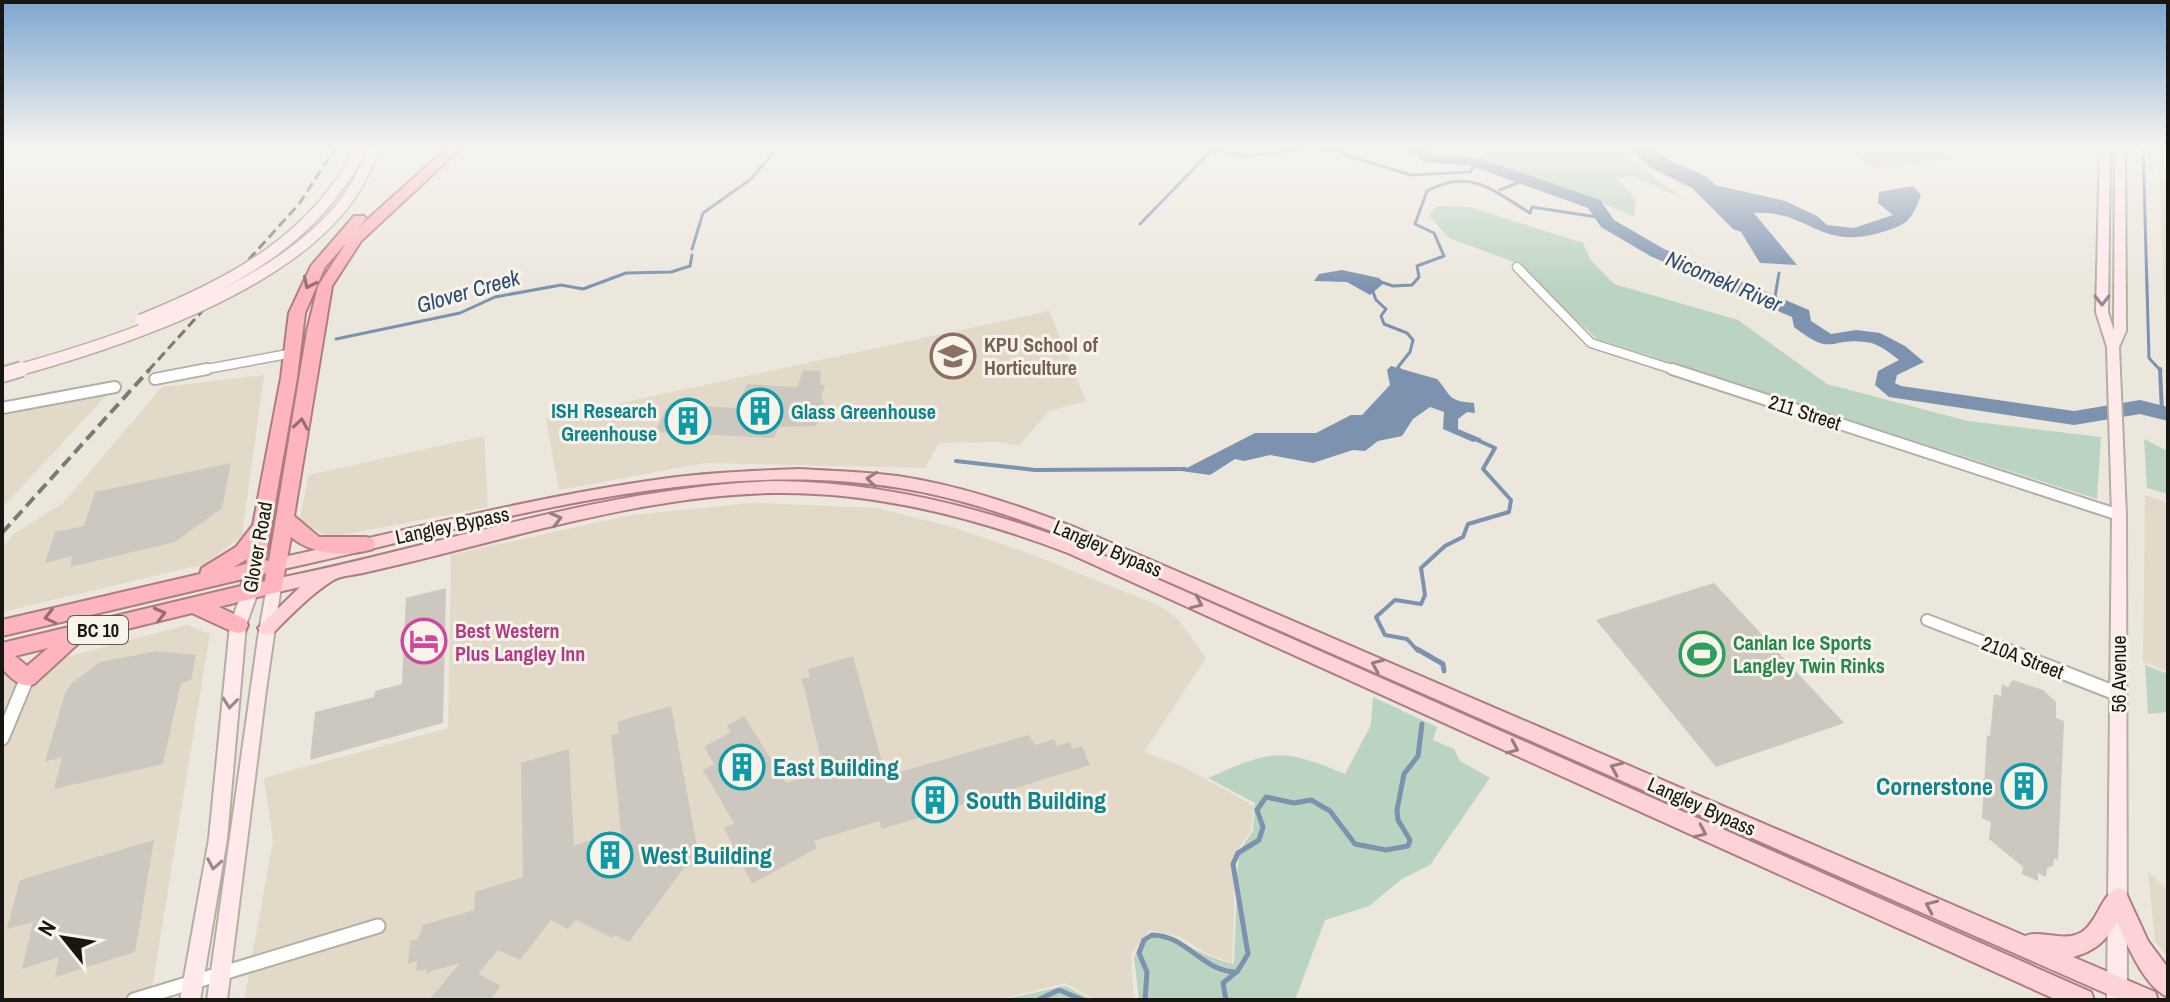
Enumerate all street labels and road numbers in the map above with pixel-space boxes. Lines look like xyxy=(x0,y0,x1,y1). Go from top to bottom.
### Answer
street label: 211 Street xyxy=(1765,388,1845,436)
street label: Glover Road xyxy=(236,499,278,595)
street label: Langley Bypass xyxy=(393,500,511,550)
street label: Langley Bypass xyxy=(1049,513,1167,583)
road number: BC 10 xyxy=(68,616,128,644)
street label: 210A Street xyxy=(1978,629,2068,685)
street label: 56 Avenue xyxy=(2105,635,2132,713)
street label: Langley Bypass xyxy=(1644,770,1760,842)

